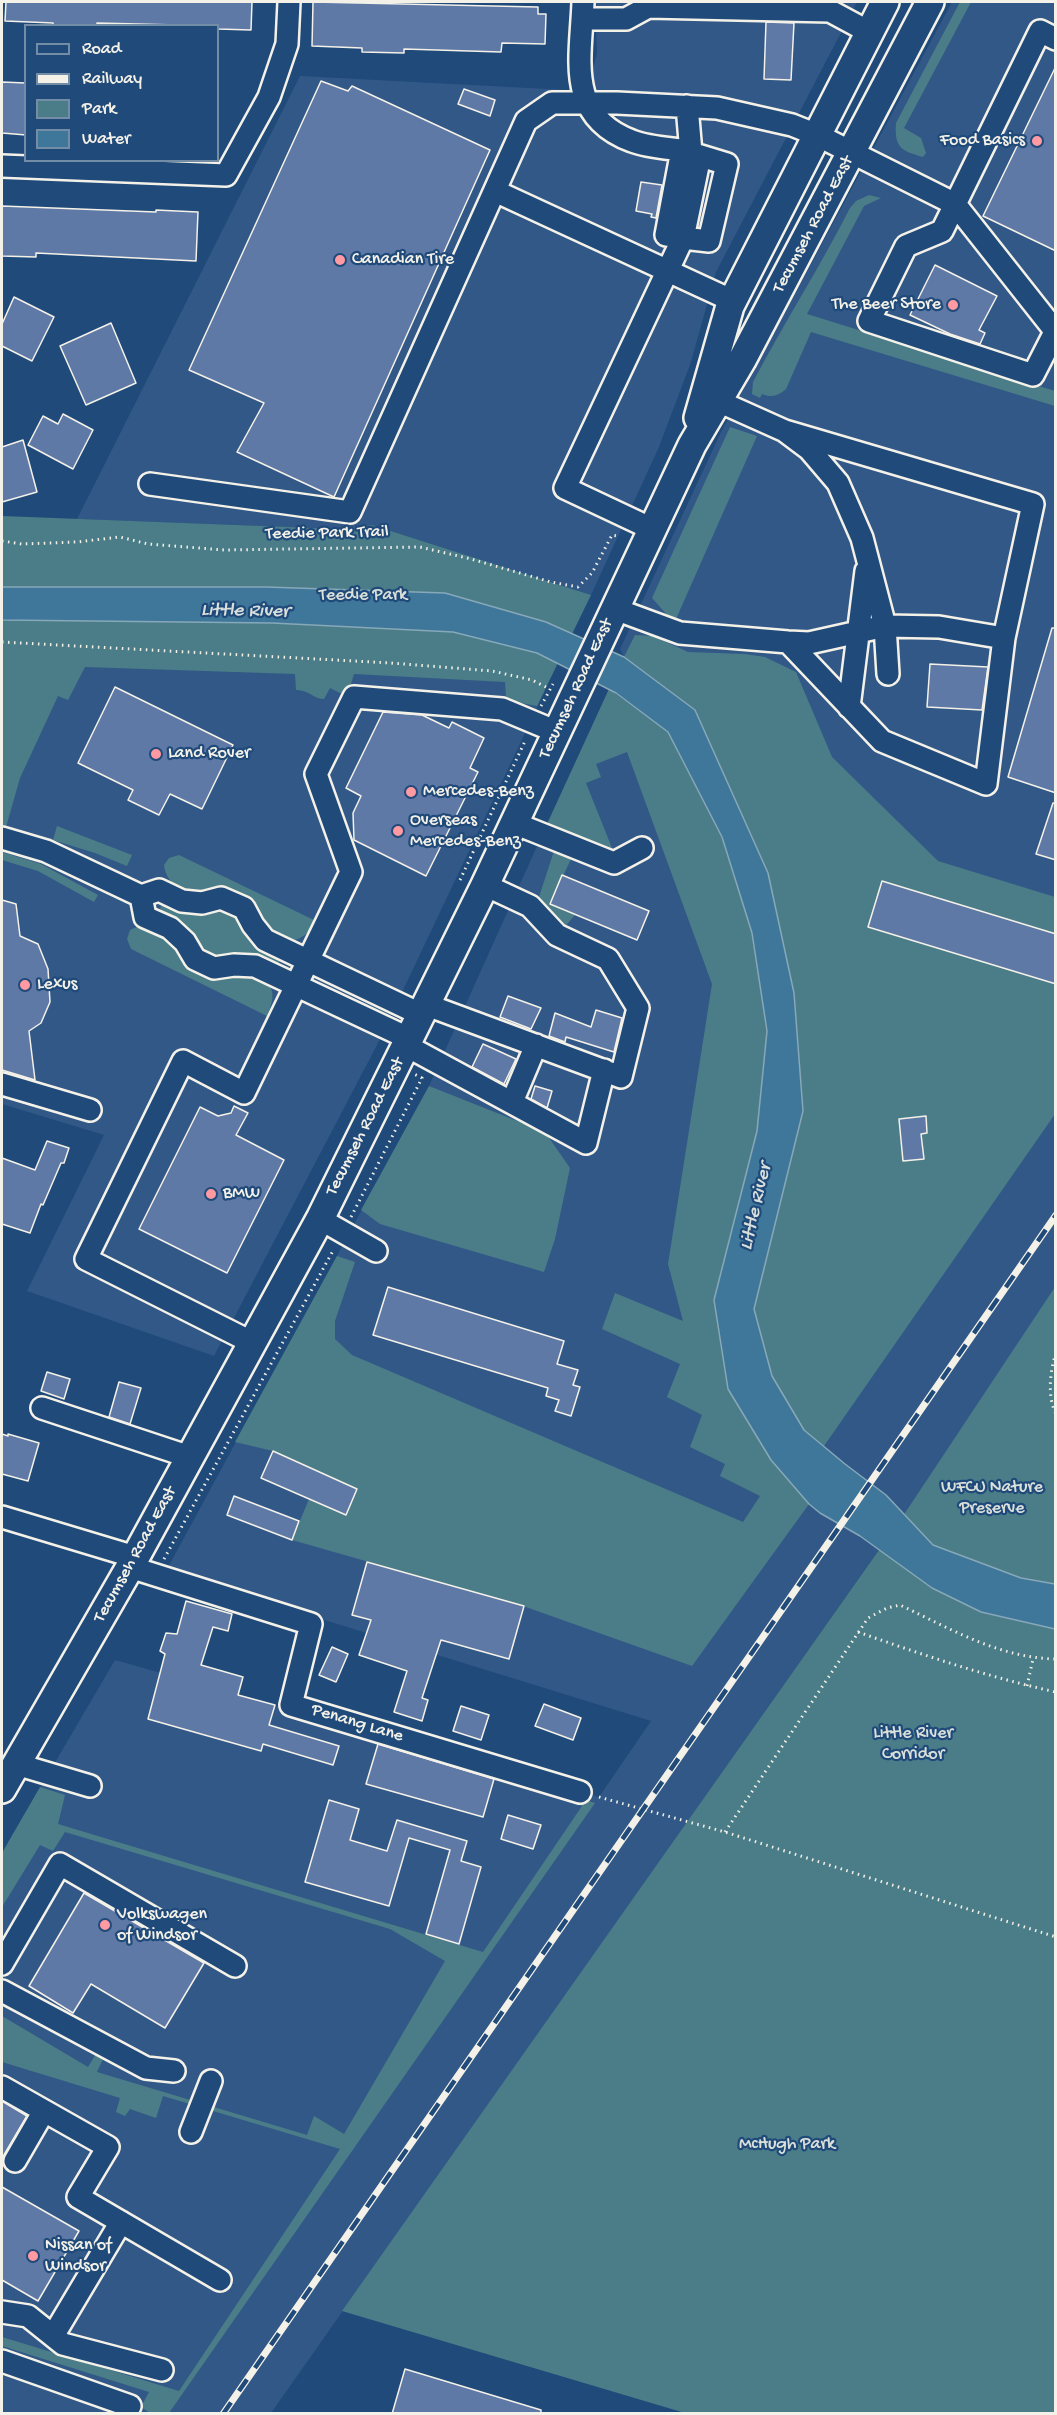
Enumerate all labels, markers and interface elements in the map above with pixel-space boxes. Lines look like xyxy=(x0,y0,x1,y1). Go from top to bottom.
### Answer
legend xyxy=(24,24,219,162)
text: Road xyxy=(82,39,121,60)
text: Railway xyxy=(82,69,142,90)
text: Park xyxy=(82,99,116,120)
text: Water xyxy=(82,129,130,150)
place label: Food Basics xyxy=(940,130,1025,152)
marker: Food Basics xyxy=(1030,134,1044,148)
street label: Tecumseh Road East xyxy=(769,153,859,297)
place label: Canadian Tire xyxy=(352,249,454,271)
marker: Canadian Tire xyxy=(333,253,347,267)
place label: The Beer Store xyxy=(832,294,941,316)
marker: The Beer Store xyxy=(946,298,960,312)
street label: Teedie Park Trail xyxy=(265,522,389,546)
park label: Teedie Park xyxy=(319,585,407,607)
water label: Little River xyxy=(201,599,289,625)
street label: Tecumseh Road East xyxy=(535,615,619,763)
place label: Land Rover xyxy=(168,743,250,765)
marker: Land Rover xyxy=(149,747,163,761)
place label: Mercedes-Benz xyxy=(423,781,534,803)
marker: Mercedes-Benz xyxy=(404,785,418,799)
place label: Overseas Mercedes-Benz xyxy=(410,810,521,852)
marker: Overseas Mercedes-Benz xyxy=(391,824,405,838)
place label: Lexus xyxy=(37,974,77,996)
marker: Lexus xyxy=(18,978,32,992)
street label: Tecumseh Road East xyxy=(322,1054,410,1200)
water label: Little River xyxy=(735,1161,779,1253)
place label: BMW xyxy=(223,1183,260,1205)
marker: BMW xyxy=(204,1187,218,1201)
park label: WFCU Nature Preserve xyxy=(941,1477,1043,1520)
street label: Tecumseh Road East xyxy=(90,1483,182,1627)
street label: Penang Lane xyxy=(308,1700,406,1748)
park label: Little River Corridor xyxy=(873,1723,953,1766)
place label: Volkswagen of Windsor xyxy=(117,1904,207,1946)
marker: Volkswagen of Windsor xyxy=(98,1918,112,1932)
park label: McHugh Park xyxy=(739,2134,835,2156)
place label: Nissan of Windsor xyxy=(45,2235,112,2278)
marker: Nissan of Windsor xyxy=(26,2249,40,2263)

